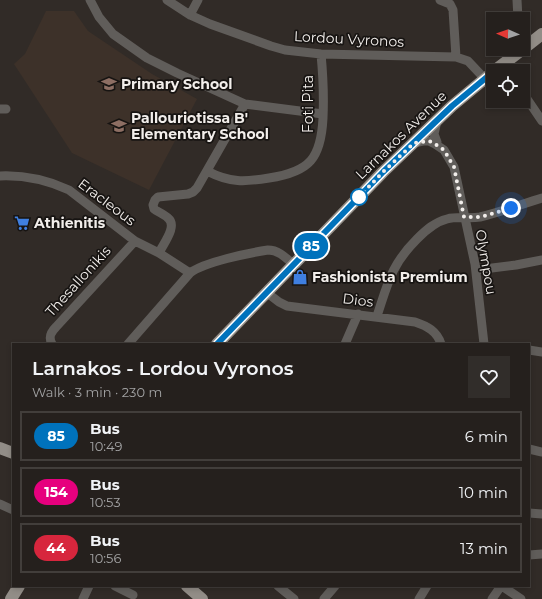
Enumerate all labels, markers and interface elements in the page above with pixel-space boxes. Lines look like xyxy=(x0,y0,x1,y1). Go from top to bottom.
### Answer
north arrow xyxy=(486,12,530,56)
map controls xyxy=(486,12,530,108)
street label: Lordou Vyronos xyxy=(293,27,405,51)
button: locate xyxy=(486,64,530,108)
school or university icon: Primary School xyxy=(100,75,118,93)
place label: Primary School xyxy=(121,75,232,93)
street label: Foti Pita xyxy=(299,75,317,133)
street label: Larnakos Avenue xyxy=(352,87,450,183)
place label: Pallouriotissa B' Elementary School xyxy=(131,109,269,143)
school or university icon: Pallouriotissa B' Elementary School xyxy=(110,117,128,135)
street label: Eracleous xyxy=(75,174,140,230)
unlabelled marker xyxy=(350,188,368,206)
your location xyxy=(501,198,521,218)
supermarket icon: Athienitis xyxy=(13,214,31,232)
place label: Athienitis xyxy=(33,214,106,232)
street label: Olympou xyxy=(471,228,501,296)
line badge: 85 xyxy=(293,233,329,259)
text: 85 xyxy=(302,237,320,255)
street label: Thesallonikis xyxy=(41,242,115,320)
shop icon: Fashionista Premium xyxy=(291,268,309,286)
place label: Fashionista Premium xyxy=(312,268,468,286)
street label: Dios xyxy=(342,289,375,311)
button: heart xyxy=(468,356,510,398)
text: Larnakos - Lordou Vyronos xyxy=(32,357,294,380)
text: Walk · 3 min · 230 m xyxy=(32,384,162,400)
text: Bus xyxy=(90,419,120,438)
text: 85 xyxy=(47,427,65,445)
text: 6 min xyxy=(465,427,508,446)
text: 10:49 xyxy=(90,438,122,454)
text: Bus xyxy=(90,475,120,494)
text: 154 xyxy=(44,483,68,501)
text: 10 min xyxy=(459,483,508,502)
text: 10:53 xyxy=(90,494,121,510)
text: Bus xyxy=(90,531,120,550)
text: 44 xyxy=(46,539,66,557)
text: 13 min xyxy=(460,539,508,558)
text: 10:56 xyxy=(90,550,121,566)

